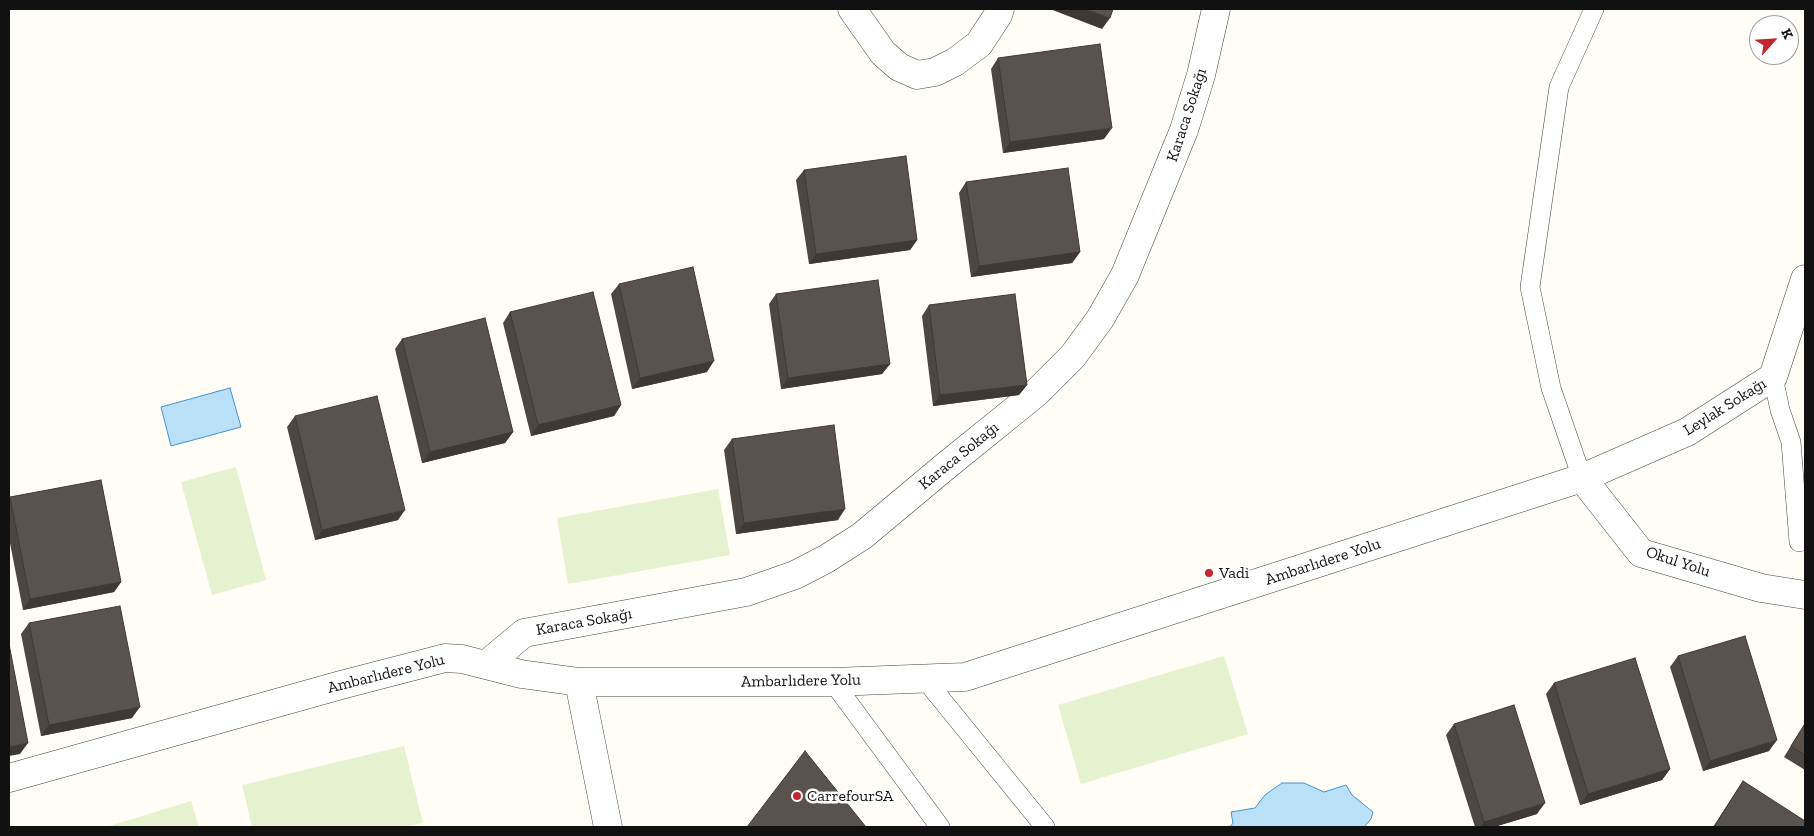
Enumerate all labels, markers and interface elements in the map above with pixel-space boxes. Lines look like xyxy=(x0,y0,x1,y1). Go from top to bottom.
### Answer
north arrow xyxy=(1749,15,1799,65)
text: K xyxy=(1777,26,1797,42)
street label: Karaca Sokağı xyxy=(1163,66,1211,164)
street label: Leylak Sokağı xyxy=(1680,374,1770,440)
street label: Karaca Sokağı xyxy=(915,418,1003,494)
street label: Ambarlıdere Yolu xyxy=(1263,534,1383,590)
street label: Okul Yolu xyxy=(1643,543,1713,581)
place label: Vadi xyxy=(1219,563,1249,583)
marker: Vadi xyxy=(1203,567,1215,579)
street label: Karaca Sokağı xyxy=(534,604,634,640)
street label: Ambarlıdere Yolu xyxy=(325,650,447,698)
street label: Ambarlıdere Yolu xyxy=(741,670,861,692)
place label: CarrefourSA xyxy=(807,786,893,806)
marker: CarrefourSA xyxy=(791,790,803,802)

